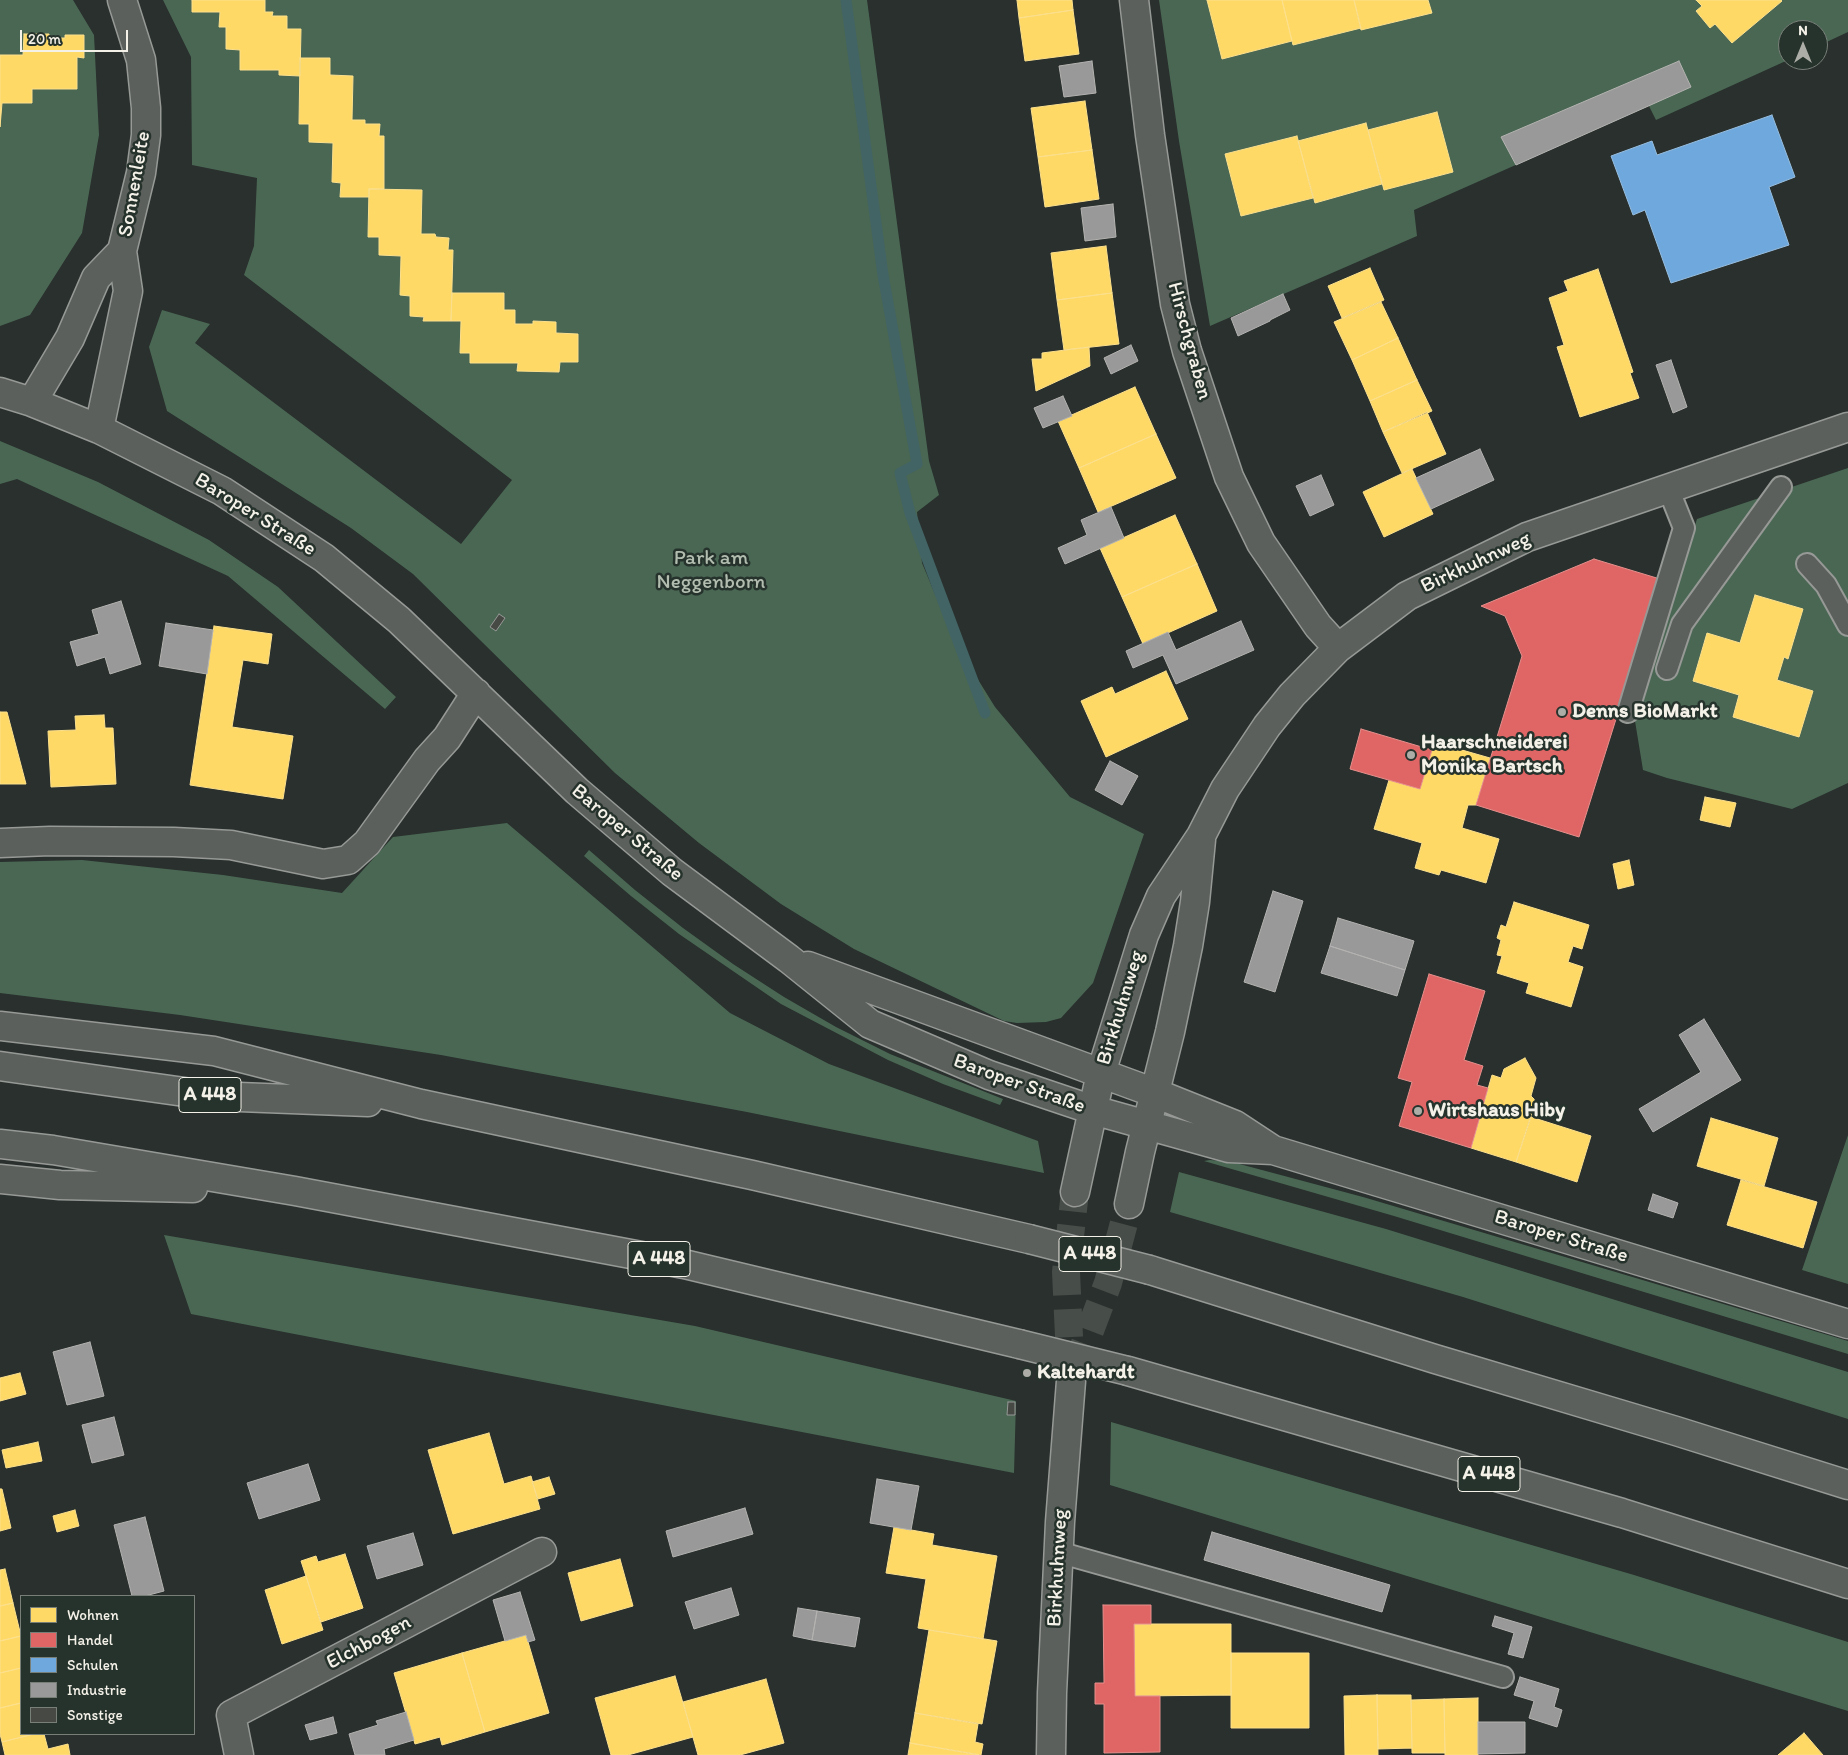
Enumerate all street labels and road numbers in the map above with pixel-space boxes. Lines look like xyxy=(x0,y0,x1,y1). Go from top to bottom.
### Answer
street label: Sonnenleite xyxy=(113,129,157,239)
street label: Hirschgraben xyxy=(1161,279,1217,403)
street label: Baroper Straße xyxy=(190,468,320,562)
street label: Birkhuhnweg xyxy=(1417,527,1535,599)
street label: Baroper Straße xyxy=(566,779,688,887)
street label: Birkhuhnweg xyxy=(1092,948,1150,1068)
street label: Baroper Straße xyxy=(950,1048,1088,1120)
road number: A 448 xyxy=(179,1078,241,1112)
street label: Baroper Straße xyxy=(1491,1205,1631,1269)
road number: A 448 xyxy=(1059,1236,1121,1272)
road number: A 448 xyxy=(628,1242,690,1276)
road number: A 448 xyxy=(1458,1456,1520,1492)
street label: Birkhuhnweg xyxy=(1042,1508,1074,1628)
street label: Elchbogen xyxy=(322,1610,416,1676)

